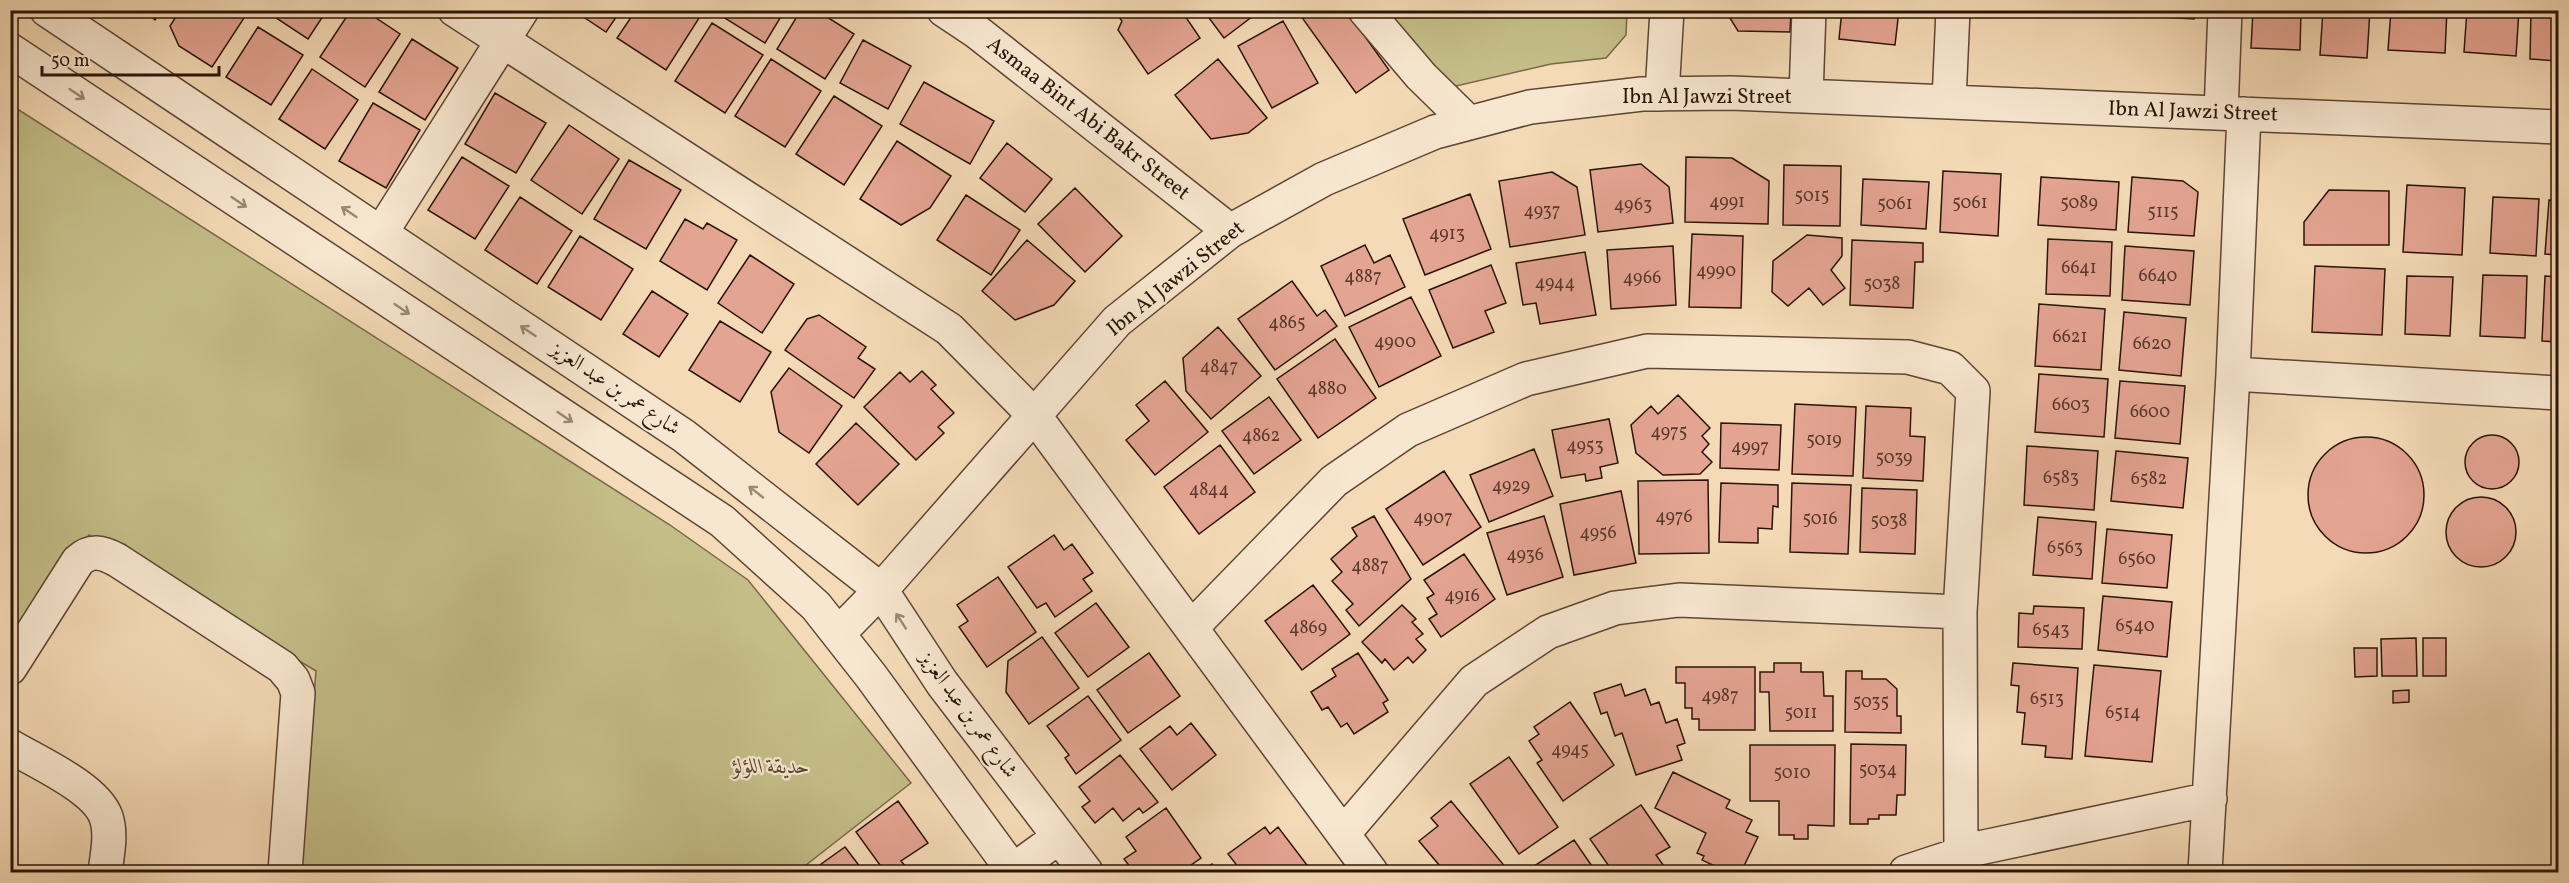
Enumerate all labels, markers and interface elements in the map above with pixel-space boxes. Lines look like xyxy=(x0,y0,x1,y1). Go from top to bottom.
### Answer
street label: Asmaa Bint Abi Bakr Street xyxy=(980,30,1196,208)
scale bar xyxy=(42,39,219,77)
text: 50 m xyxy=(51,49,90,74)
street label: Ibn Al Jawzi Street xyxy=(1622,83,1792,112)
one-way arrow xyxy=(68,88,85,100)
street label: Ibn Al Jawzi Street xyxy=(2108,95,2278,129)
house number: 5015 xyxy=(1795,184,1829,209)
house number: 4991 xyxy=(1709,190,1745,215)
house number: 5061 xyxy=(1952,191,1988,216)
house number: 5089 xyxy=(2060,191,2098,216)
house number: 5061 xyxy=(1877,192,1913,217)
house number: 4963 xyxy=(1614,193,1652,218)
one-way arrow xyxy=(231,195,248,208)
house number: 4937 xyxy=(1523,199,1561,224)
house number: 5115 xyxy=(2147,200,2179,225)
one-way arrow xyxy=(340,205,357,218)
street label: Ibn Al Jawzi Street xyxy=(1101,214,1251,344)
house number: 4913 xyxy=(1429,222,1465,247)
house number: 6641 xyxy=(2061,256,2097,281)
house number: 4990 xyxy=(1696,259,1736,284)
house number: 6640 xyxy=(2139,264,2178,289)
house number: 4887 xyxy=(1344,265,1382,290)
house number: 4966 xyxy=(1623,266,1661,291)
house number: 4944 xyxy=(1535,271,1575,296)
house number: 5038 xyxy=(1863,272,1901,297)
one-way arrow xyxy=(393,304,410,316)
house number: 4865 xyxy=(1268,311,1306,336)
one-way arrow xyxy=(520,325,537,338)
house number: 6621 xyxy=(2053,325,2087,350)
house number: 4900 xyxy=(1374,330,1416,355)
house number: 6620 xyxy=(2133,332,2171,357)
street label: شارع عمر بن عبد العزيز xyxy=(542,334,686,445)
house number: 4847 xyxy=(1200,355,1238,380)
house number: 4880 xyxy=(1307,377,1347,402)
house number: 6603 xyxy=(2052,393,2090,418)
house number: 6600 xyxy=(2130,400,2170,425)
one-way arrow xyxy=(556,411,572,423)
house number: 4975 xyxy=(1651,420,1687,445)
house number: 4862 xyxy=(1242,424,1280,449)
house number: 5019 xyxy=(1806,428,1842,453)
house number: 4953 xyxy=(1566,434,1604,459)
house number: 4997 xyxy=(1731,435,1769,460)
house number: 5039 xyxy=(1876,446,1912,471)
house number: 6583 xyxy=(2043,466,2079,491)
house number: 6582 xyxy=(2131,467,2167,492)
house number: 4929 xyxy=(1492,474,1530,499)
house number: 4844 xyxy=(1189,478,1229,503)
one-way arrow xyxy=(748,486,764,499)
house number: 4976 xyxy=(1655,505,1693,530)
house number: 4907 xyxy=(1413,506,1453,531)
house number: 5016 xyxy=(1802,507,1838,532)
house number: 5038 xyxy=(1870,509,1908,534)
house number: 4956 xyxy=(1579,521,1617,546)
house number: 6563 xyxy=(2047,536,2083,561)
house number: 4936 xyxy=(1506,543,1544,568)
house number: 6560 xyxy=(2118,547,2156,572)
house number: 4887 xyxy=(1351,554,1389,579)
house number: 4916 xyxy=(1444,584,1480,609)
one-way arrow xyxy=(895,613,907,629)
house number: 6540 xyxy=(2116,614,2155,639)
house number: 4869 xyxy=(1289,616,1327,641)
house number: 6543 xyxy=(2032,618,2070,643)
street label: شارع عمر بن عبد العزيز xyxy=(909,644,1024,786)
house number: 4987 xyxy=(1701,684,1739,709)
house number: 6513 xyxy=(2030,687,2064,712)
house number: 5035 xyxy=(1853,690,1889,715)
house number: 5011 xyxy=(1784,701,1818,726)
house number: 6514 xyxy=(2105,701,2141,726)
house number: 4945 xyxy=(1551,738,1589,763)
park label: حديقة اللؤلؤ xyxy=(731,753,810,782)
house number: 5034 xyxy=(1859,758,1897,783)
house number: 5010 xyxy=(1774,761,1811,786)

